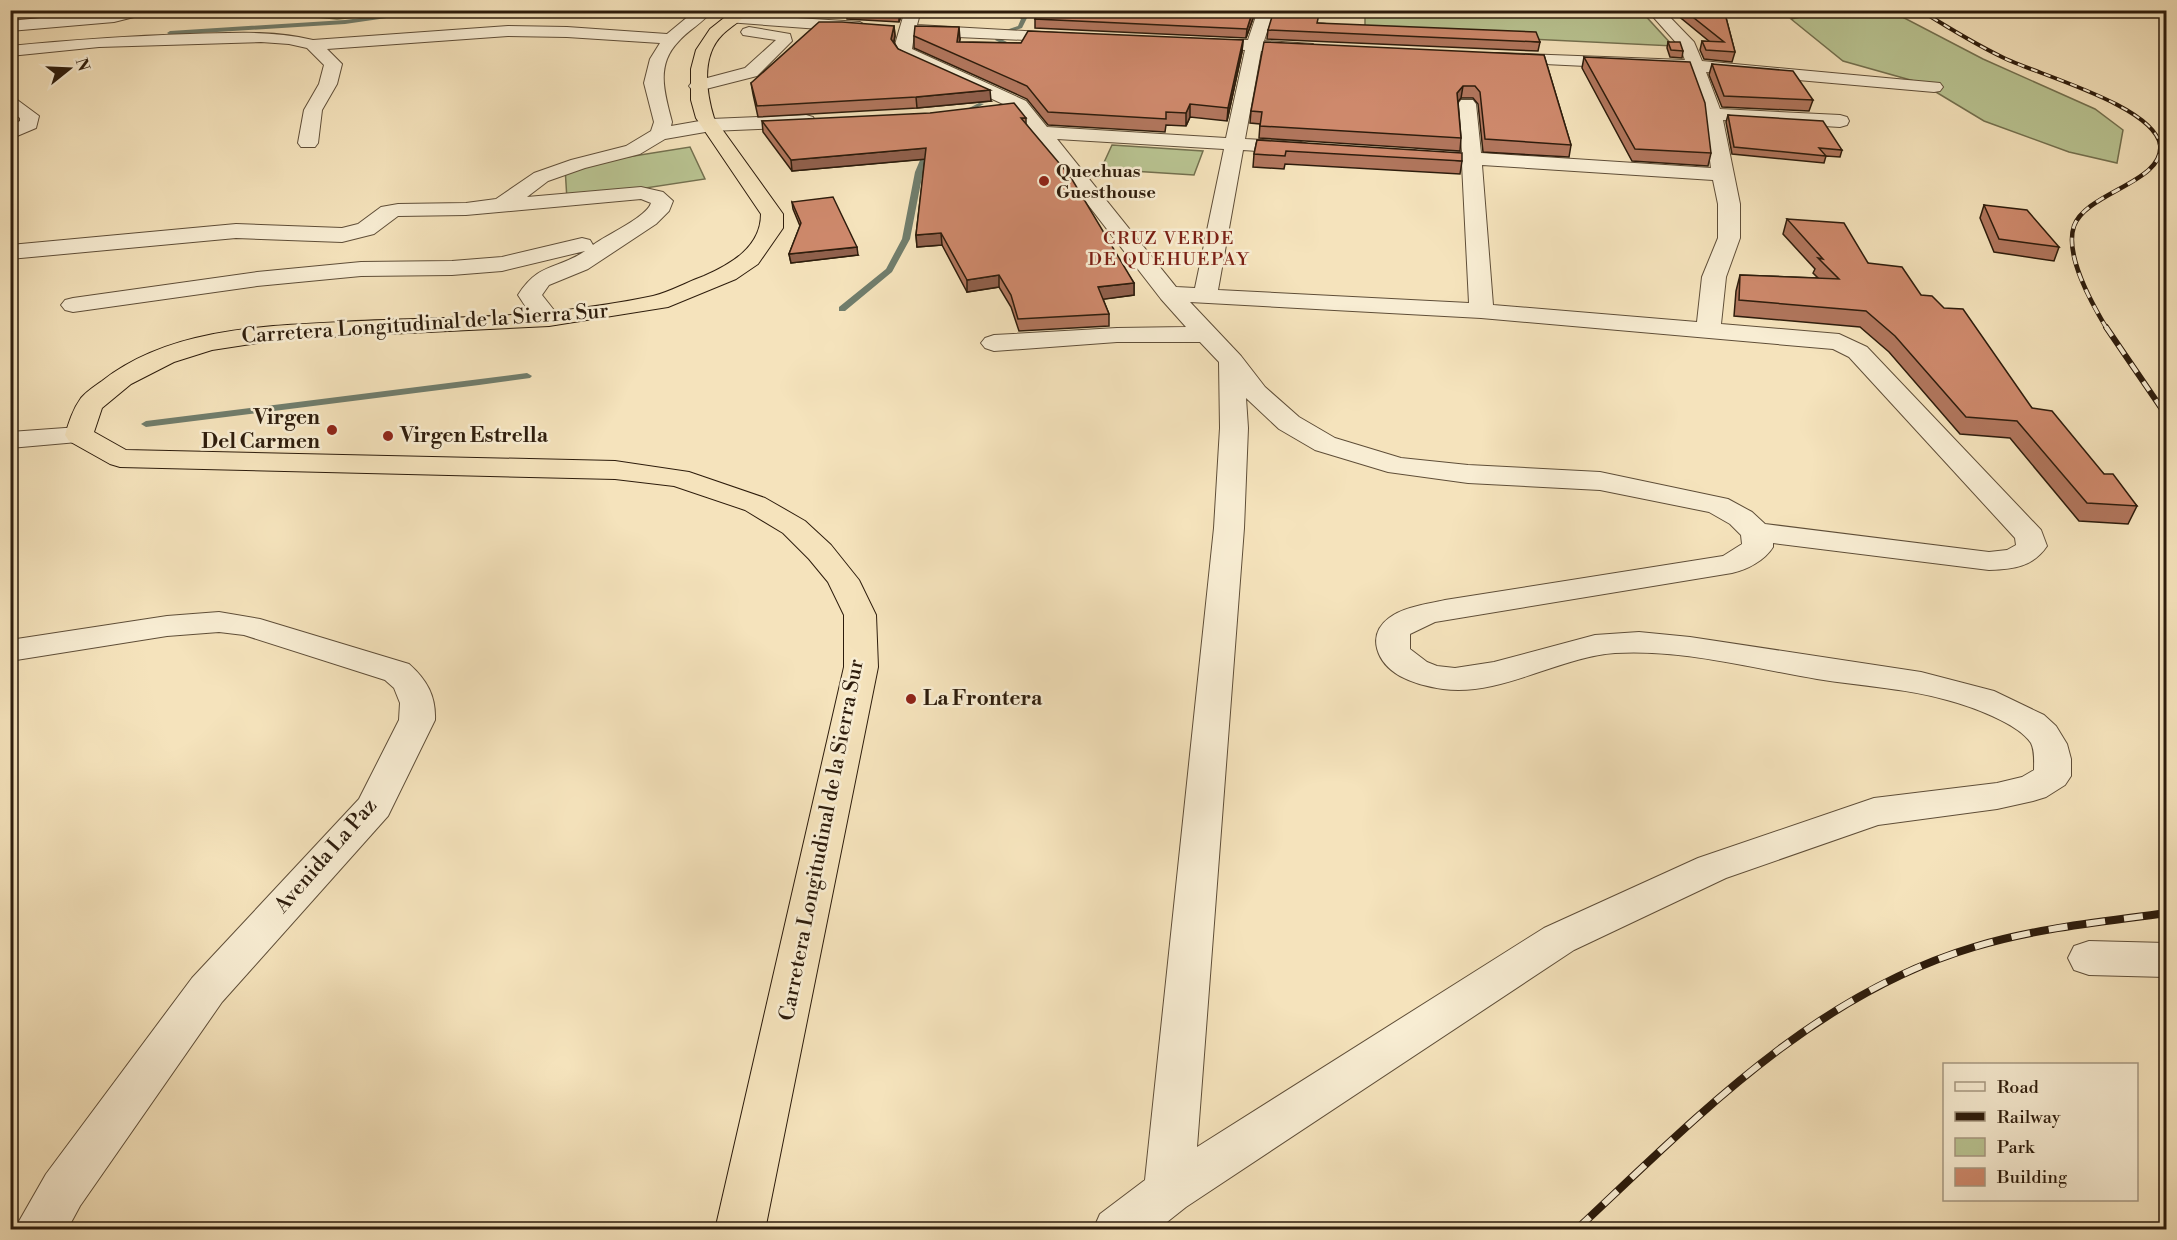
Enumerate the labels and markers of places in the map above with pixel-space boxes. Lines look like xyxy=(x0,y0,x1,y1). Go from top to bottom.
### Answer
place label: Quechuas Guesthouse xyxy=(1056,160,1156,204)
marker: Quechuas Guesthouse xyxy=(1037,174,1051,188)
place label: Virgen Del Carmen xyxy=(201,405,320,455)
marker: Virgen Del Carmen xyxy=(325,423,339,437)
place label: Virgen Estrella xyxy=(399,423,549,449)
marker: Virgen Estrella xyxy=(381,429,395,443)
place label: La Frontera xyxy=(923,686,1043,712)
marker: La Frontera xyxy=(904,692,918,706)

